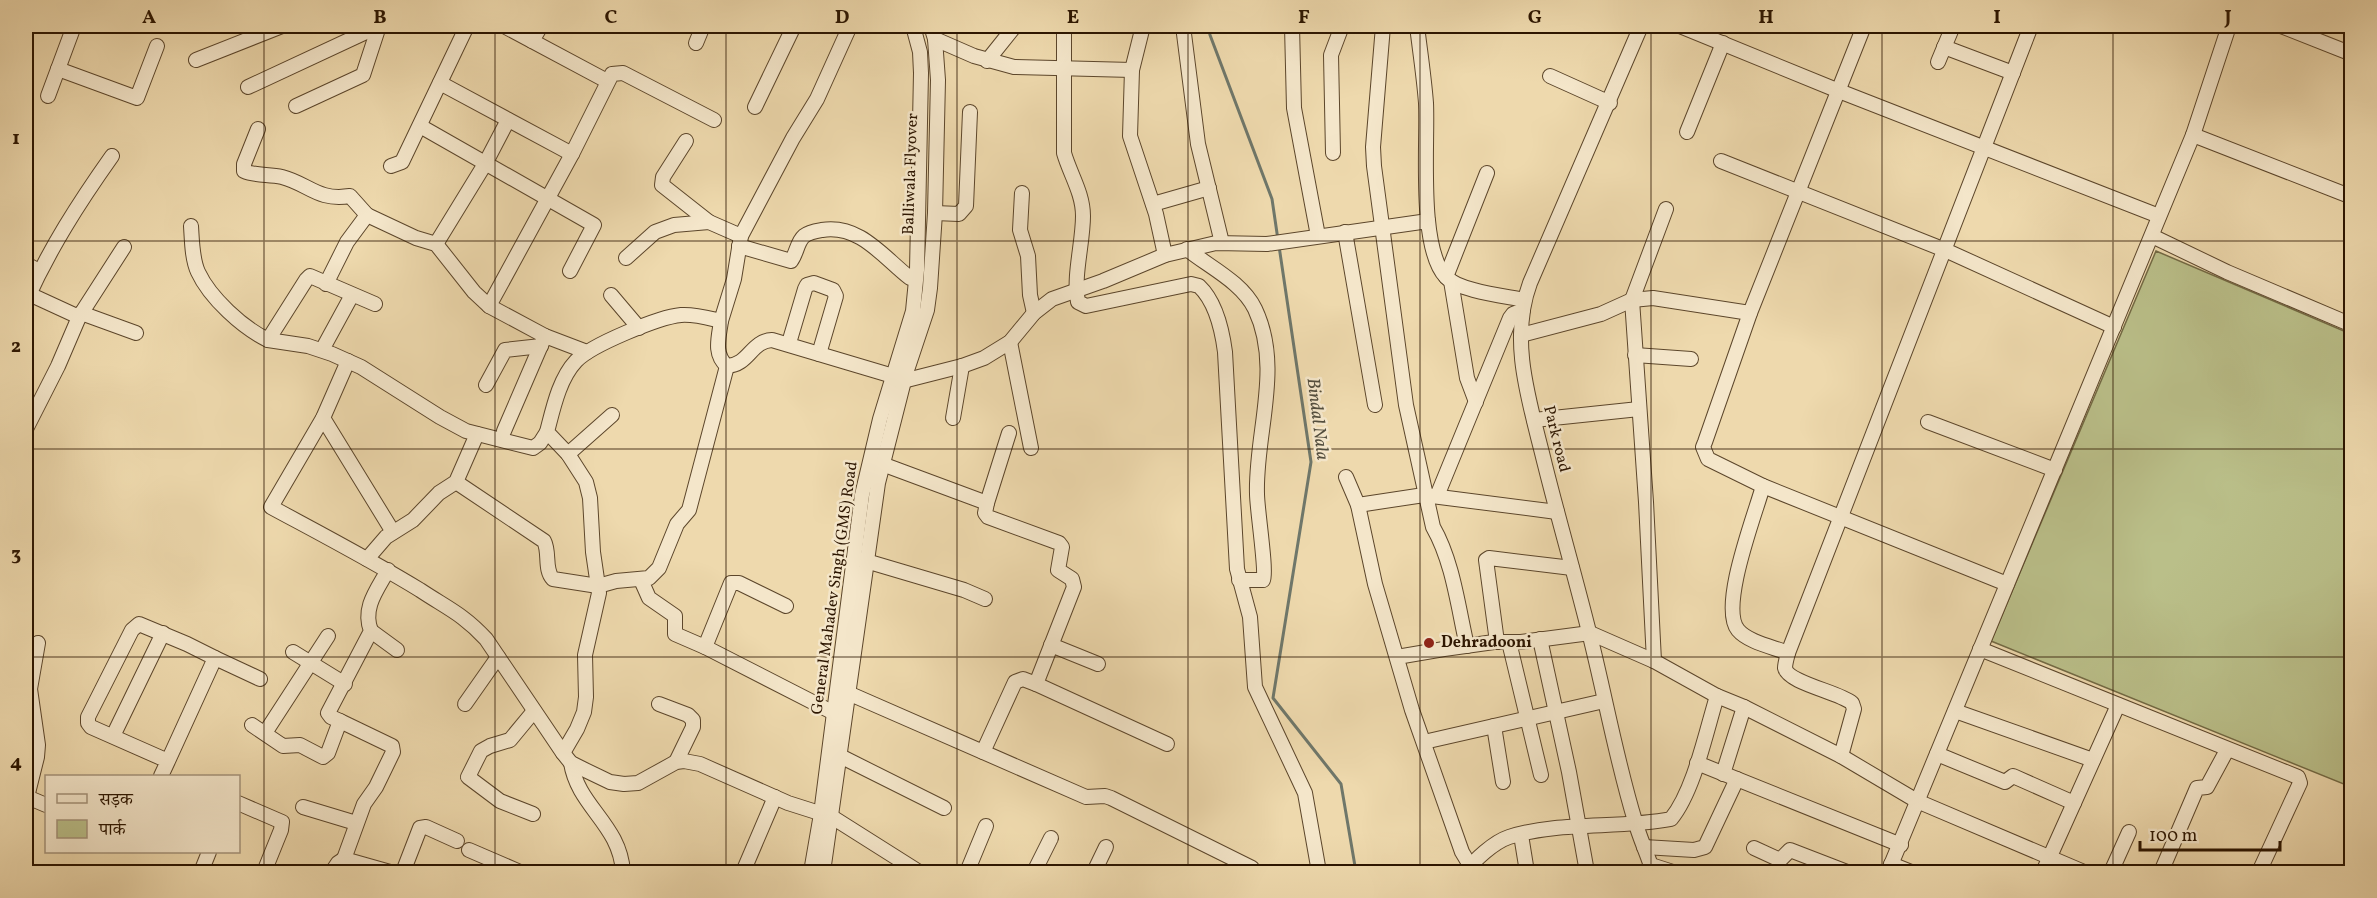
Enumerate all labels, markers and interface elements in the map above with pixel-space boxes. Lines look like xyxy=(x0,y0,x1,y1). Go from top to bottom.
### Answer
text: A xyxy=(142,4,156,32)
text: B xyxy=(373,4,387,32)
text: C xyxy=(605,4,618,32)
text: D xyxy=(835,4,849,32)
text: E xyxy=(1067,4,1079,32)
text: F xyxy=(1298,4,1310,32)
text: G xyxy=(1528,4,1542,32)
text: H xyxy=(1758,4,1774,32)
text: I xyxy=(1993,4,2001,32)
text: J xyxy=(2223,4,2232,32)
street label: Balliwala Flyover xyxy=(898,112,924,235)
text: 1 xyxy=(12,125,20,153)
text: 2 xyxy=(11,333,21,361)
water label: Bindal Nala xyxy=(1300,376,1334,462)
street label: Park road xyxy=(1537,403,1575,475)
street label: General Mahadev Singh (GMS) Road xyxy=(806,460,864,716)
text: 3 xyxy=(11,541,21,569)
place label: Dehradooni xyxy=(1441,632,1532,654)
marker: Dehradooni xyxy=(1422,636,1436,650)
text: 4 xyxy=(10,749,22,777)
legend xyxy=(45,775,240,853)
text: सड़क xyxy=(98,788,134,813)
scale bar xyxy=(2140,814,2280,852)
text: पार्क xyxy=(98,818,127,843)
text: 100 m xyxy=(2149,824,2198,849)

